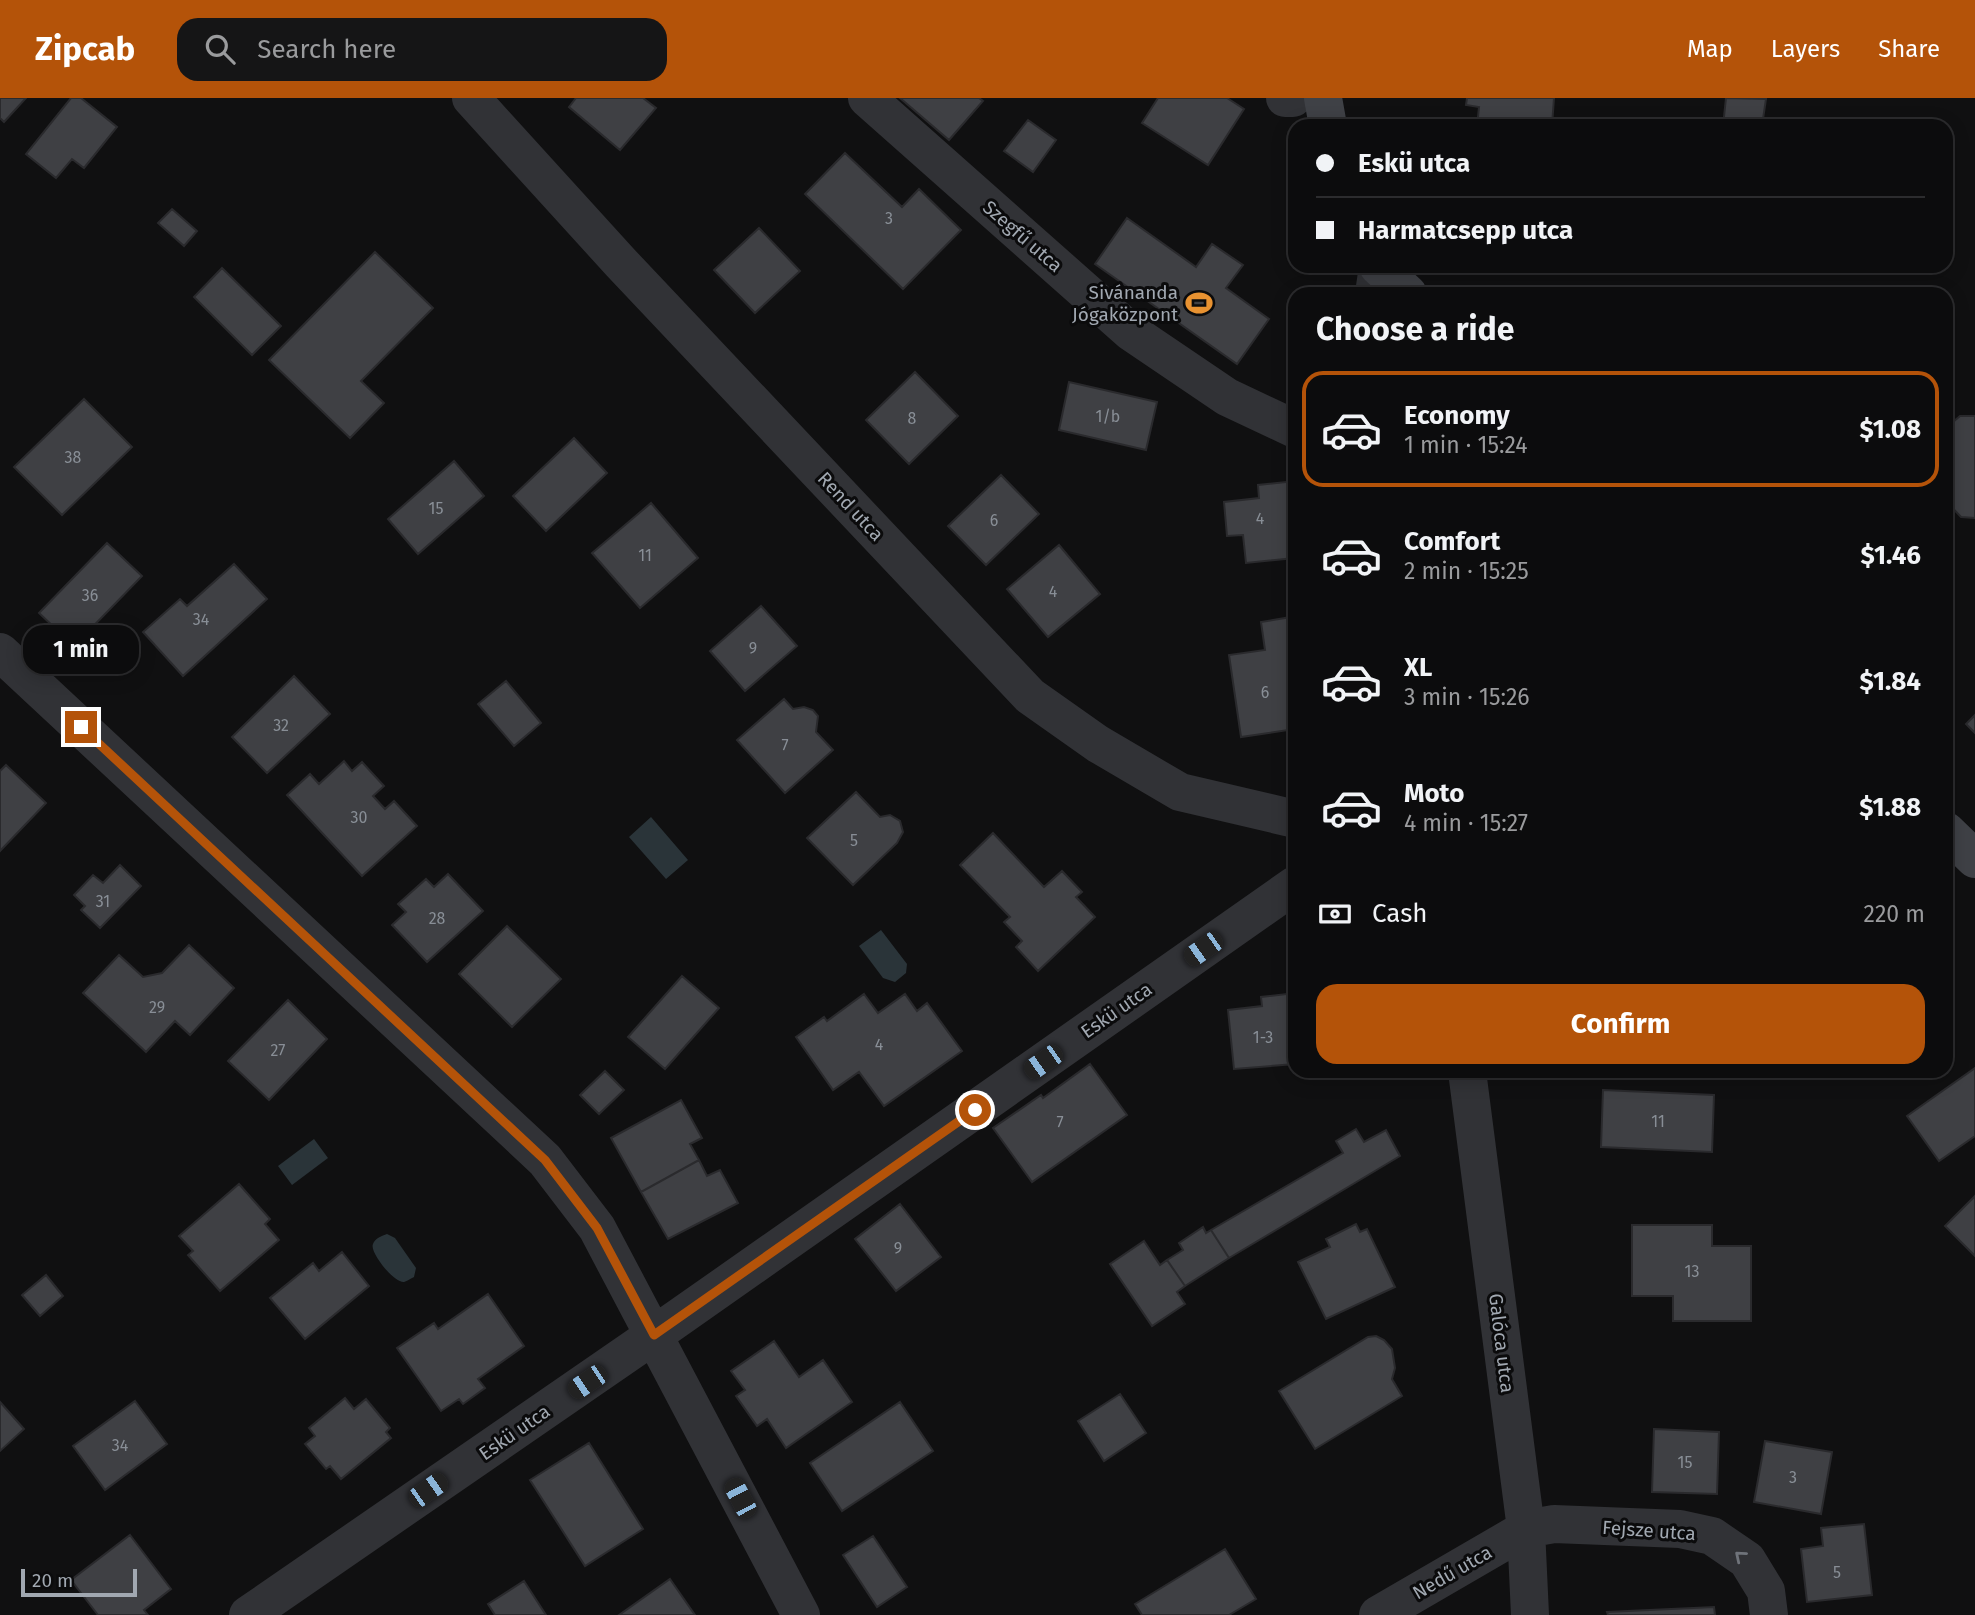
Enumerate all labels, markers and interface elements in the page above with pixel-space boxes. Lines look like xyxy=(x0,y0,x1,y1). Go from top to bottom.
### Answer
search box xyxy=(177,18,667,81)
text: Zipcab xyxy=(35,29,135,69)
icon: search xyxy=(201,30,239,68)
text: Search here xyxy=(257,34,396,65)
text: Map xyxy=(1687,35,1733,63)
text: Layers xyxy=(1771,35,1840,63)
text: Share xyxy=(1878,35,1940,63)
text: Eskü utca xyxy=(1358,148,1470,179)
street label: Szegfű utca xyxy=(978,196,1067,277)
house number: 3 xyxy=(885,209,893,228)
text: Harmatcsepp utca xyxy=(1358,215,1573,246)
place label: Sivánanda Jógaközpont xyxy=(1072,281,1178,326)
sports icon: Sivánanda Jógaközpont xyxy=(1184,288,1214,318)
text: Choose a ride xyxy=(1316,310,1514,348)
icon: car xyxy=(1320,398,1383,461)
text: Economy xyxy=(1404,400,1510,431)
house number: 1/b xyxy=(1096,407,1120,426)
house number: 8 xyxy=(908,409,917,428)
text: $1.08 xyxy=(1859,414,1921,445)
text: 1 min · 15:24 xyxy=(1404,431,1527,459)
house number: 38 xyxy=(65,448,82,467)
street label: Rend utca xyxy=(813,467,888,546)
house number: 15 xyxy=(429,499,443,518)
house number: 4 xyxy=(1256,509,1265,528)
house number: 6 xyxy=(990,511,998,530)
icon: car xyxy=(1320,524,1383,587)
text: Comfort xyxy=(1404,526,1500,557)
text: $1.46 xyxy=(1861,540,1921,571)
house number: 11 xyxy=(638,546,652,565)
text: 2 min · 15:25 xyxy=(1404,557,1529,585)
house number: 4 xyxy=(1049,582,1058,601)
house number: 36 xyxy=(82,586,98,605)
house number: 34 xyxy=(193,610,210,629)
callout: 1 min xyxy=(23,626,139,674)
text: 1 min xyxy=(53,635,109,663)
house number: 9 xyxy=(749,639,757,658)
icon: car xyxy=(1320,650,1383,713)
text: XL xyxy=(1404,652,1432,683)
text: $1.84 xyxy=(1860,666,1921,697)
house number: 6 xyxy=(1261,683,1269,702)
text: 3 min · 15:26 xyxy=(1404,683,1530,711)
route end xyxy=(65,711,97,743)
house number: 32 xyxy=(273,716,289,735)
house number: 7 xyxy=(781,736,789,755)
icon: car xyxy=(1320,776,1383,839)
text: Moto xyxy=(1404,778,1464,809)
text: $1.88 xyxy=(1859,792,1921,823)
house number: 30 xyxy=(351,808,368,827)
text: 4 min · 15:27 xyxy=(1404,809,1528,837)
house number: 5 xyxy=(850,831,858,850)
house number: 31 xyxy=(96,892,110,911)
icon: cash xyxy=(1316,895,1354,933)
text: Cash xyxy=(1372,898,1428,929)
text: 220 m xyxy=(1864,900,1925,928)
house number: 28 xyxy=(429,909,446,928)
car xyxy=(1180,928,1227,970)
street label: Eskü utca xyxy=(1076,978,1156,1043)
button: Confirm xyxy=(1316,984,1925,1064)
house number: 29 xyxy=(149,998,165,1017)
house number: 1-3 xyxy=(1253,1028,1273,1047)
house number: 4 xyxy=(875,1035,884,1054)
house number: 27 xyxy=(271,1041,285,1060)
car xyxy=(1020,1041,1067,1083)
route start xyxy=(959,1094,991,1126)
house number: 11 xyxy=(1651,1112,1665,1131)
house number: 7 xyxy=(1056,1113,1064,1132)
house number: 9 xyxy=(894,1239,902,1258)
house number: 13 xyxy=(1685,1262,1699,1281)
street label: Galóca utca xyxy=(1484,1292,1519,1394)
car xyxy=(564,1362,611,1402)
street label: Eskü utca xyxy=(474,1400,554,1465)
house number: 34 xyxy=(112,1436,129,1455)
house number: 15 xyxy=(1678,1453,1692,1472)
house number: 3 xyxy=(1789,1468,1797,1487)
car xyxy=(405,1469,452,1511)
car xyxy=(721,1475,760,1521)
street label: Fejsze utca xyxy=(1601,1516,1696,1545)
street label: Nedű utca xyxy=(1409,1541,1496,1604)
one-way arrow xyxy=(1735,1552,1748,1564)
house number: 5 xyxy=(1833,1563,1841,1582)
scale bar xyxy=(21,1566,136,1598)
text: 20 m xyxy=(32,1569,73,1592)

